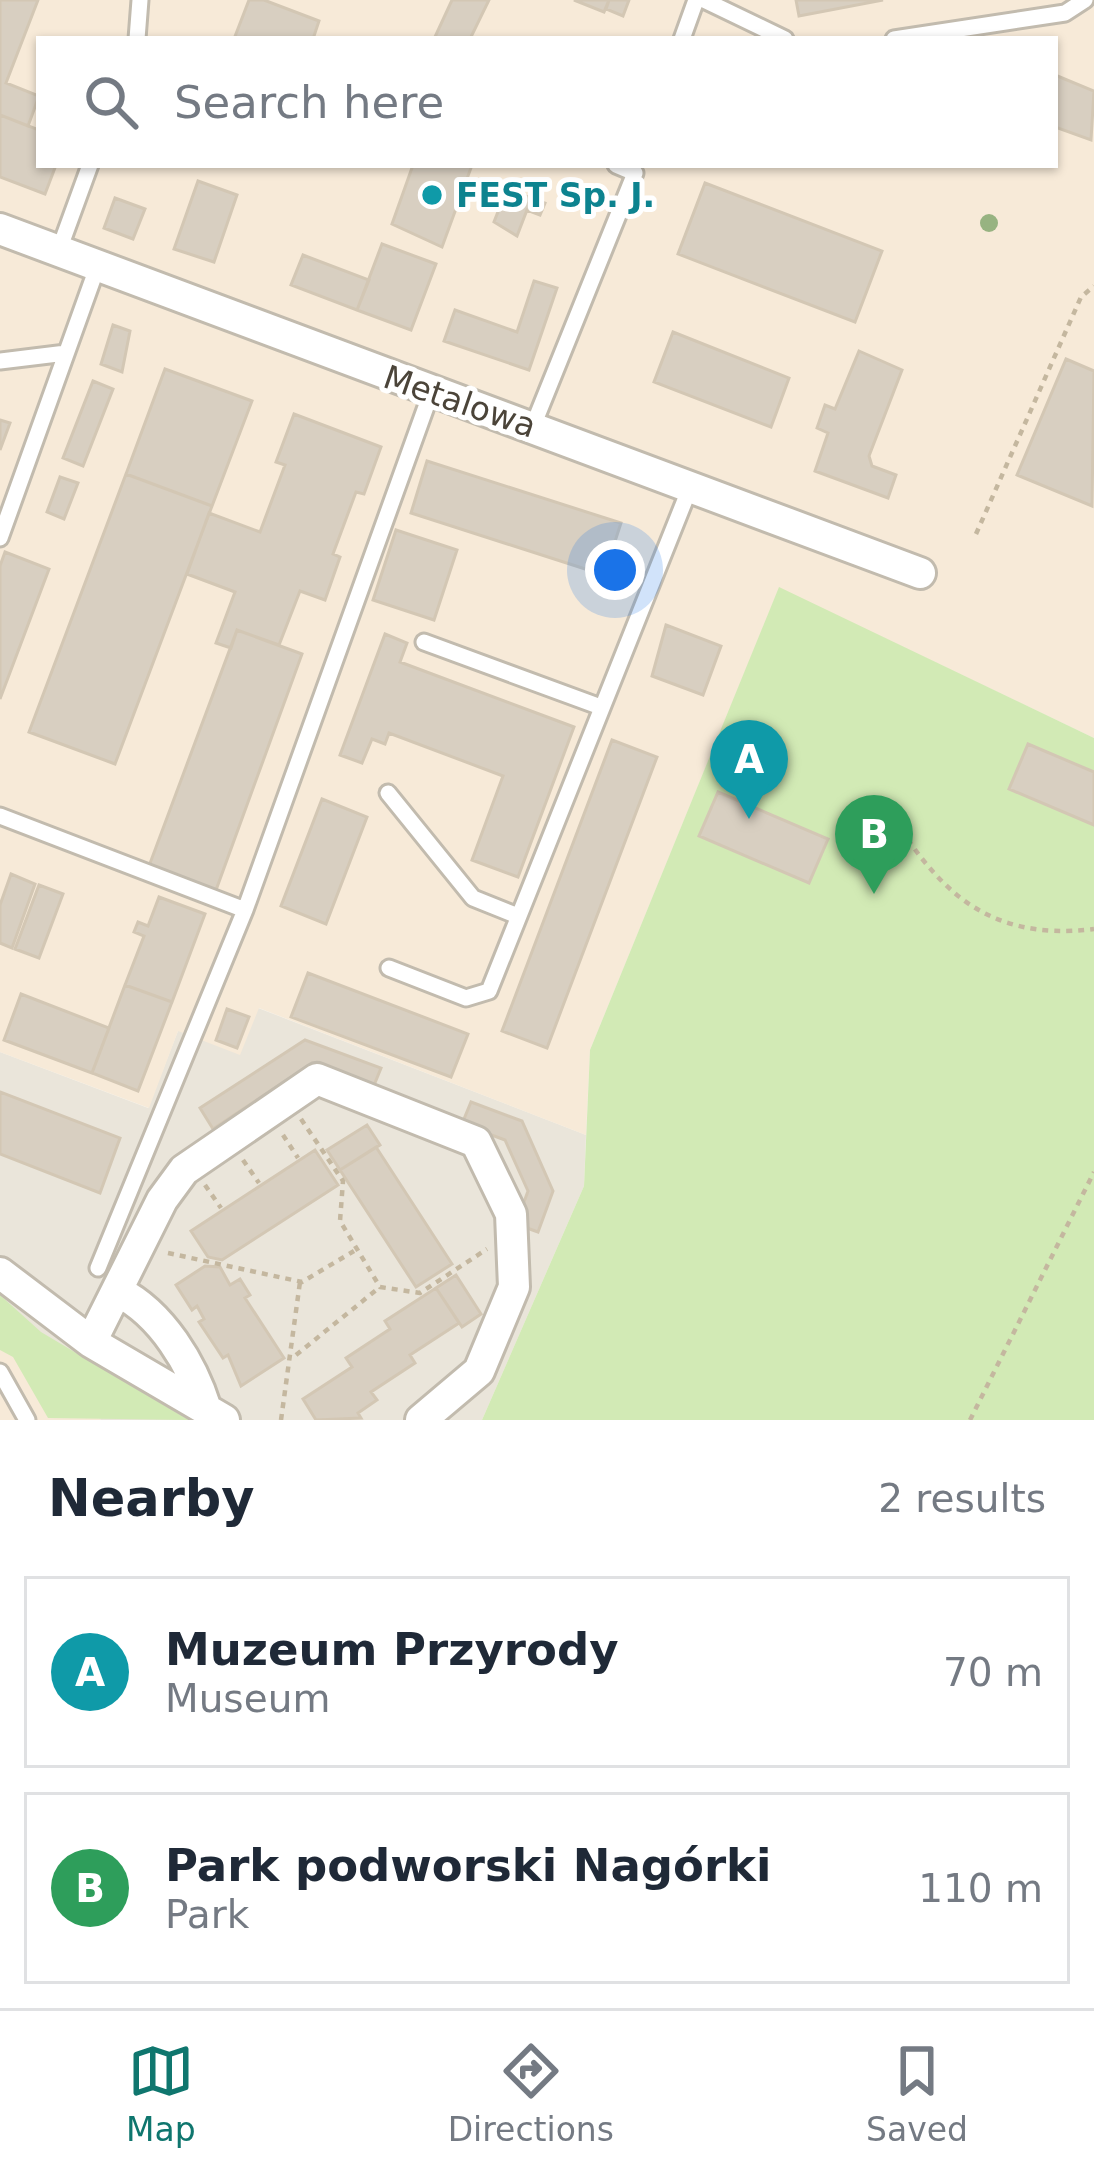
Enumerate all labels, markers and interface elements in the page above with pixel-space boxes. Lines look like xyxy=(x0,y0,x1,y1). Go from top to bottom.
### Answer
search box xyxy=(36,36,1058,168)
icon: search xyxy=(78,69,144,135)
text: Search here xyxy=(174,76,444,129)
place label: FEST Sp. J. xyxy=(456,176,655,215)
marker: FEST Sp. J. xyxy=(419,182,445,208)
street label: Metalowa xyxy=(379,357,541,446)
your location xyxy=(585,540,645,600)
pin: A xyxy=(710,720,788,819)
pin: B xyxy=(835,795,913,894)
text: Nearby xyxy=(48,1469,255,1528)
text: 2 results xyxy=(878,1476,1046,1521)
text: Muzeum Przyrody xyxy=(165,1623,618,1676)
text: A xyxy=(75,1650,105,1695)
text: 70 m xyxy=(943,1650,1043,1695)
text: Museum xyxy=(165,1676,330,1721)
text: Park podworski Nagórki xyxy=(165,1839,771,1892)
text: B xyxy=(75,1866,105,1911)
text: 110 m xyxy=(918,1866,1043,1911)
text: Park xyxy=(165,1892,249,1937)
tab: Map xyxy=(126,2038,196,2149)
tab: Directions xyxy=(448,2038,614,2149)
tab: Saved xyxy=(866,2038,968,2149)

